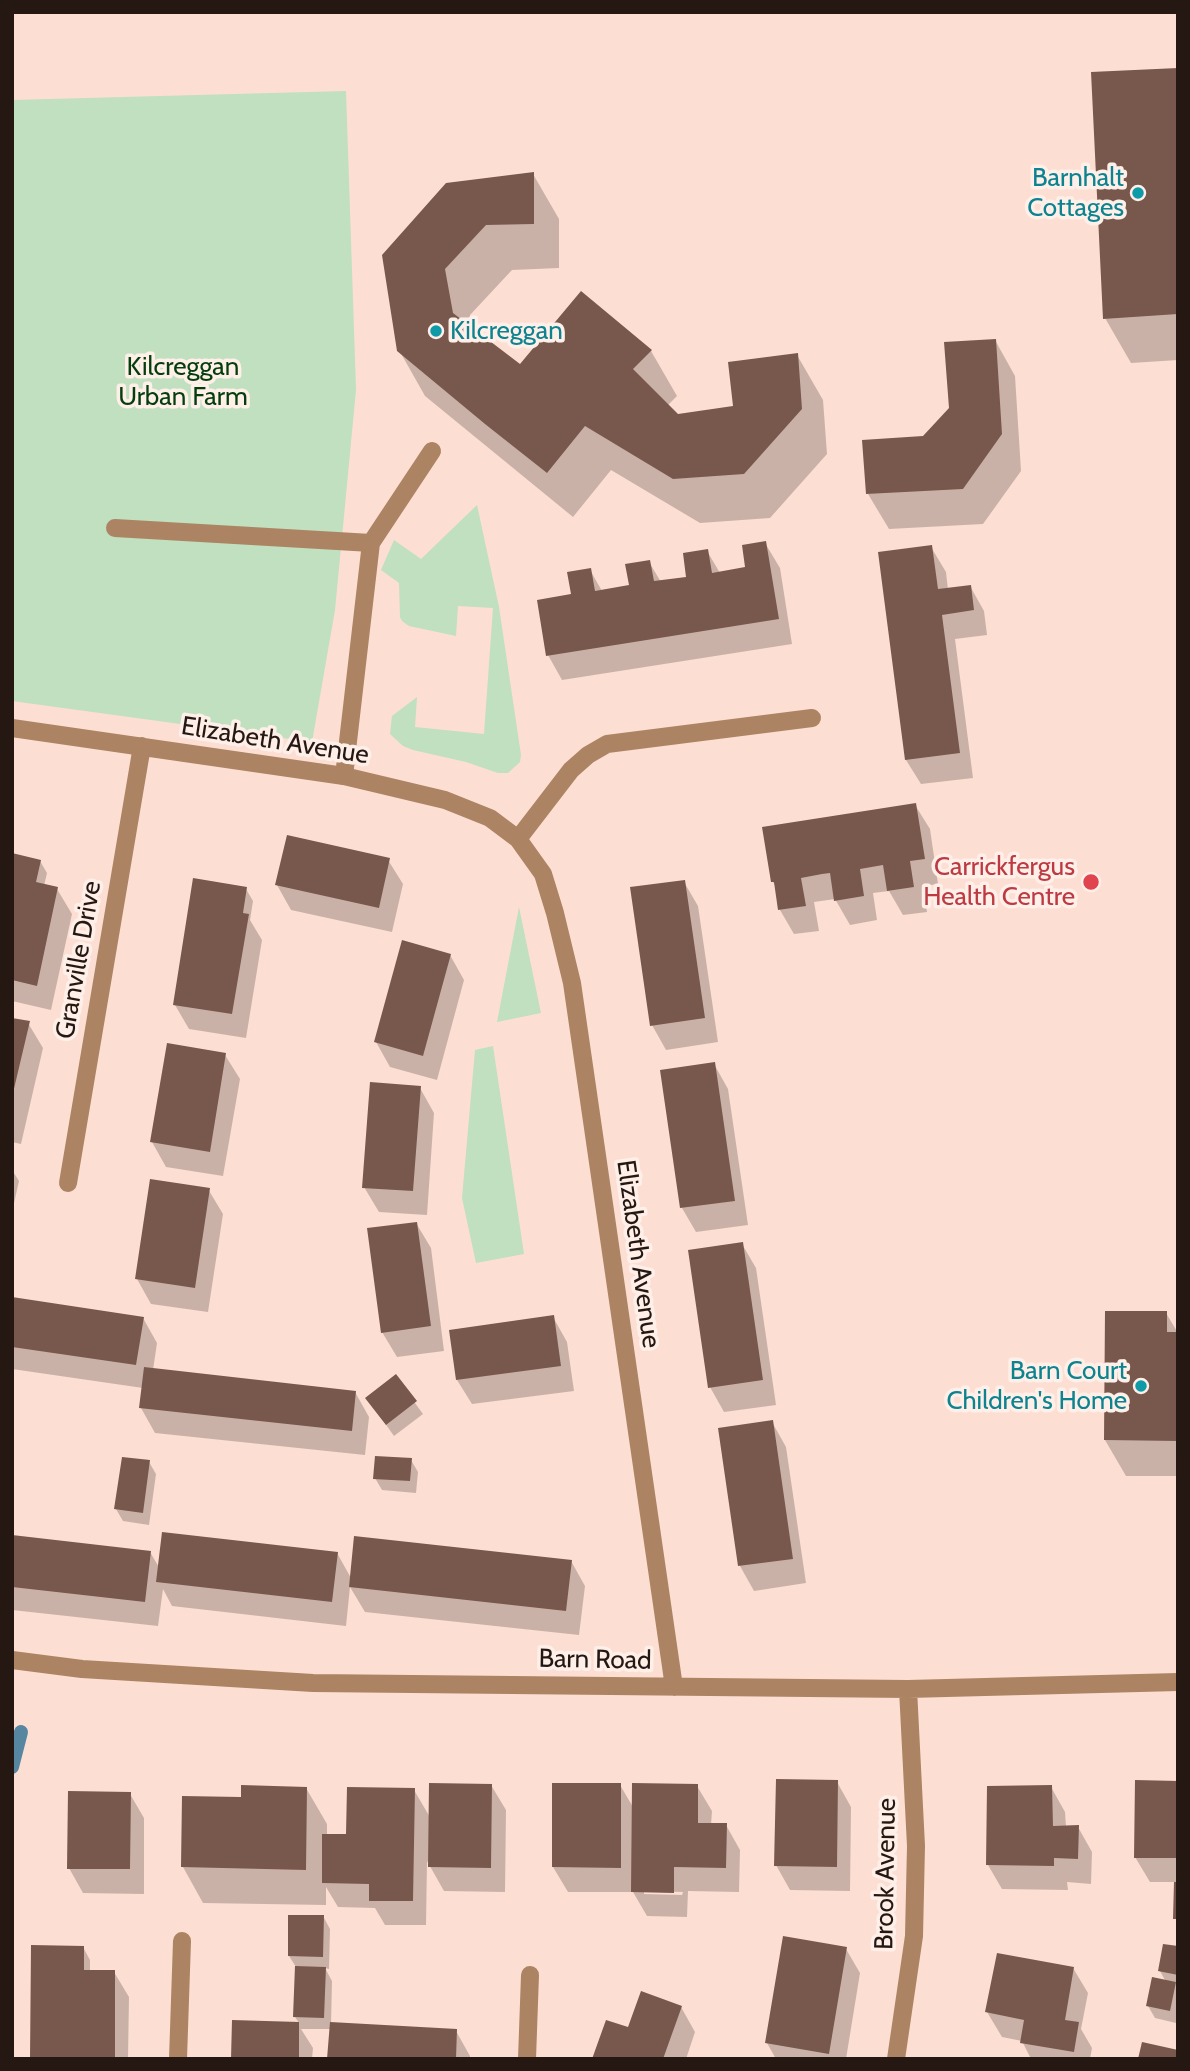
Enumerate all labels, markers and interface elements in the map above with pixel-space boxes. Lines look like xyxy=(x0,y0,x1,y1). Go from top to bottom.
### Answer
place label: Barnhalt Cottages xyxy=(1027,162,1124,224)
marker: Barnhalt Cottages xyxy=(1130,185,1146,201)
place label: Kilcreggan xyxy=(450,315,563,347)
marker: Kilcreggan xyxy=(428,323,444,339)
park label: Kilcreggan Urban Farm xyxy=(118,351,248,412)
street label: Elizabeth Avenue xyxy=(179,711,371,771)
place label: Carrickfergus Health Centre xyxy=(923,851,1075,912)
marker: Carrickfergus Health Centre xyxy=(1081,872,1101,892)
street label: Granville Drive xyxy=(50,879,108,1041)
street label: Elizabeth Avenue xyxy=(609,1158,667,1350)
place label: Barn Court Children's Home xyxy=(947,1355,1127,1416)
marker: Barn Court Children's Home xyxy=(1133,1378,1149,1394)
street label: Barn Road xyxy=(538,1643,652,1677)
street label: Brook Avenue xyxy=(869,1798,903,1950)

